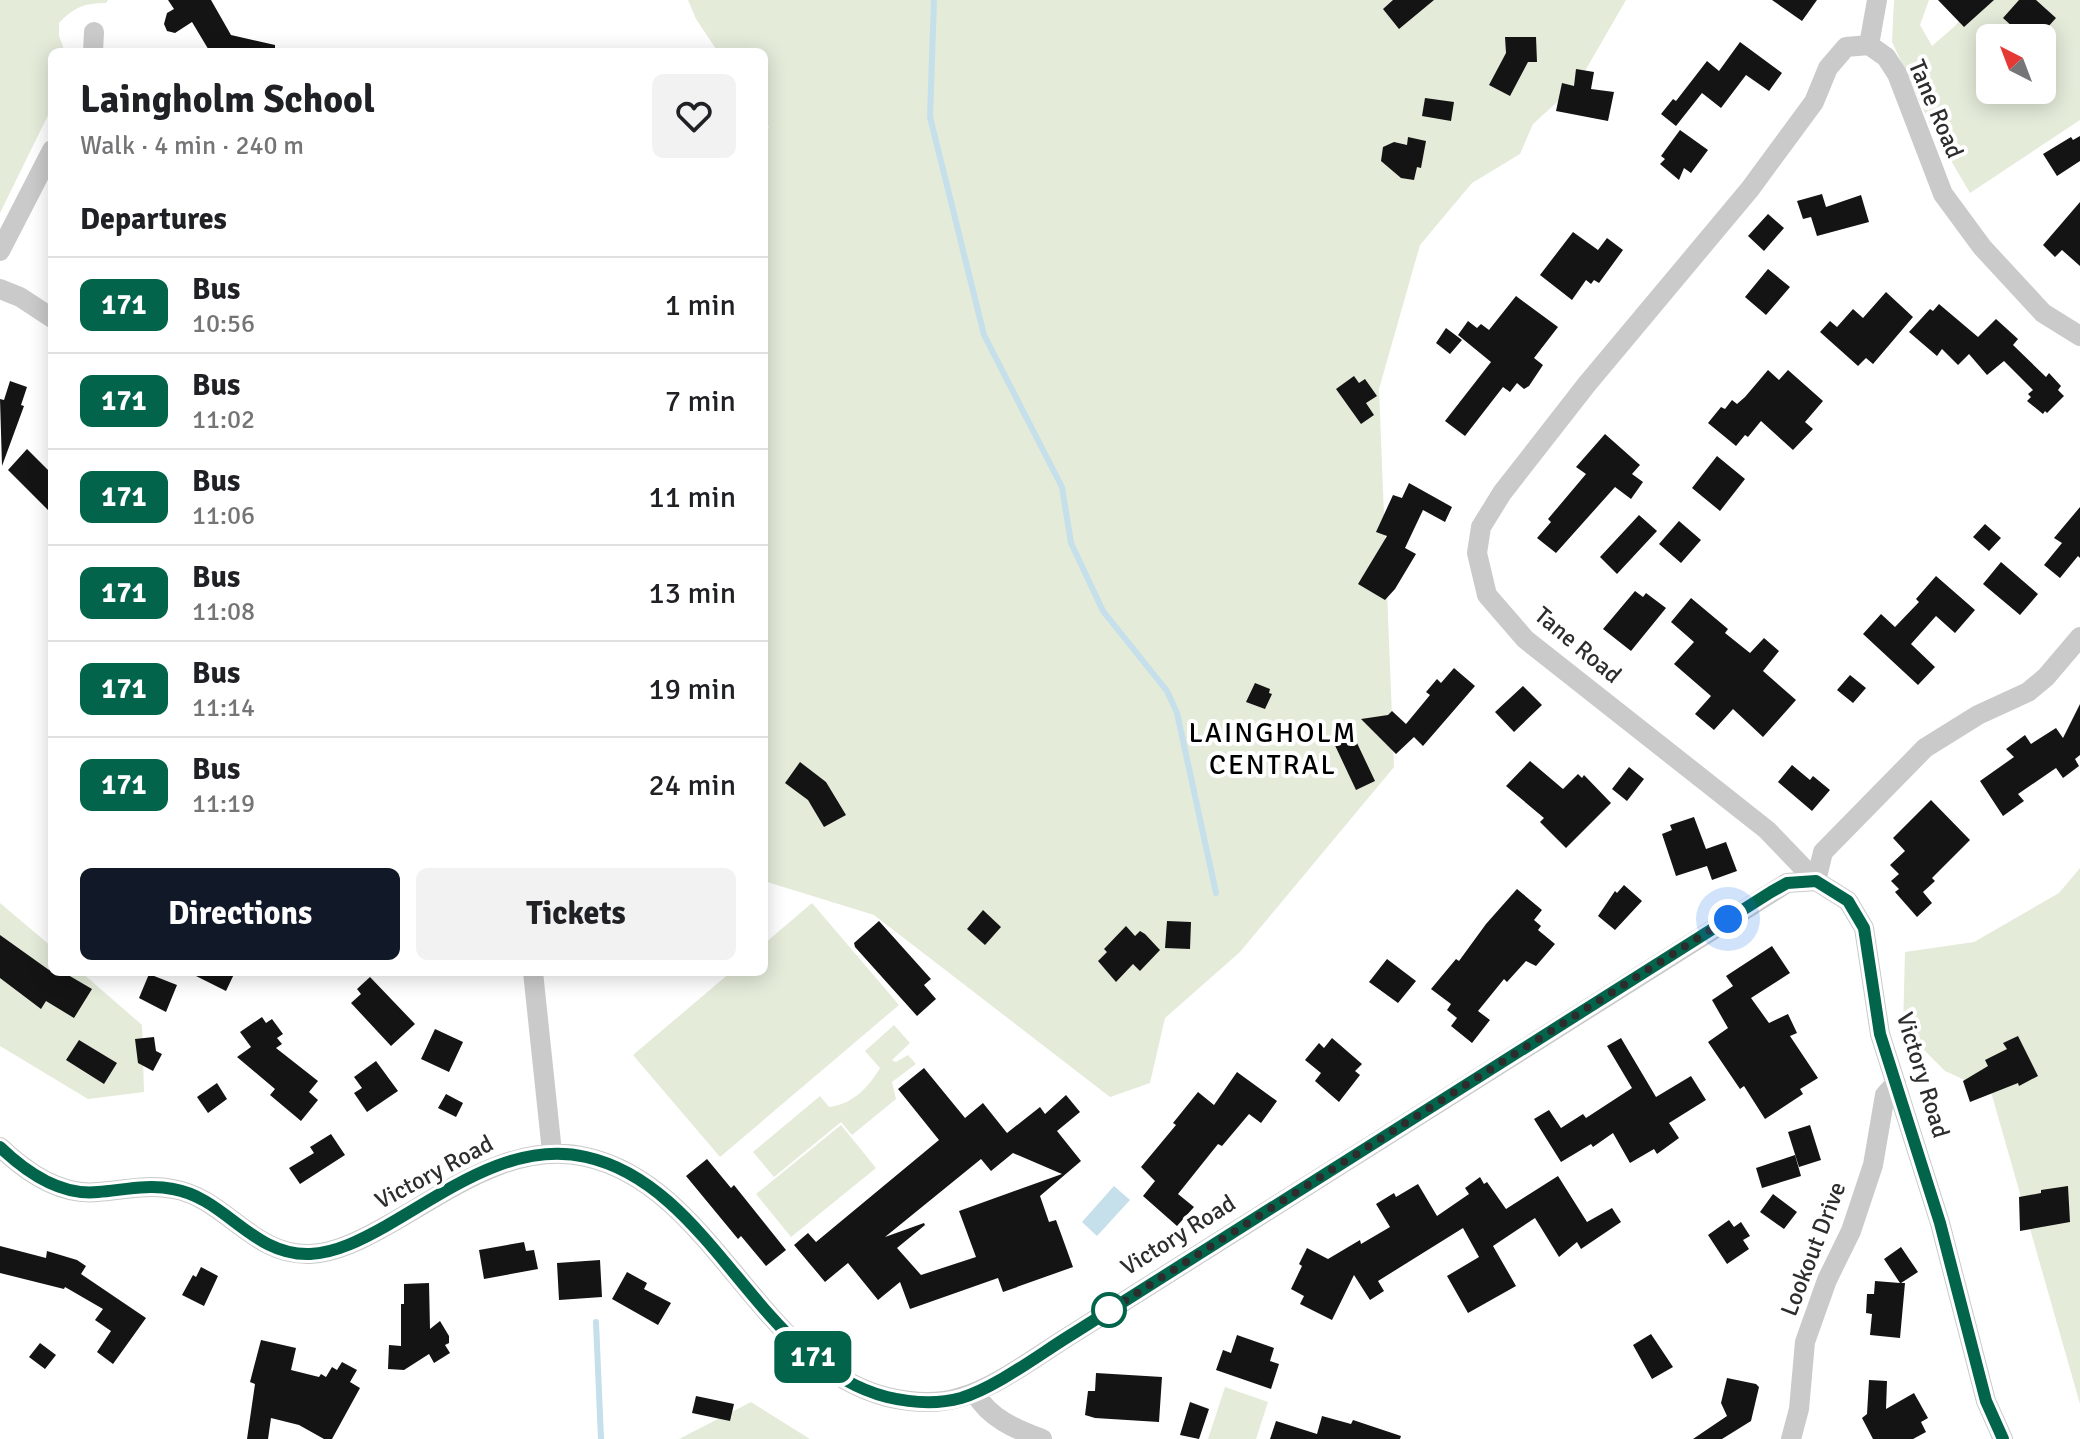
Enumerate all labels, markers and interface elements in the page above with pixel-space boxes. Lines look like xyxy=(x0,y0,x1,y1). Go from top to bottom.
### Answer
north arrow xyxy=(1976,24,2056,104)
map controls xyxy=(1976,24,2056,104)
street label: Tane Road xyxy=(1902,55,1970,163)
button: heart xyxy=(652,74,736,158)
text: Laingholm School xyxy=(80,76,375,123)
text: Walk · 4 min · 240 m xyxy=(80,130,304,162)
text: Departures xyxy=(80,201,227,238)
text: Bus xyxy=(192,271,240,308)
text: 1 min xyxy=(665,287,736,324)
text: 171 xyxy=(101,288,147,322)
text: 10:56 xyxy=(192,308,255,340)
text: Bus xyxy=(192,367,240,404)
text: 7 min xyxy=(665,383,736,420)
text: 171 xyxy=(101,384,147,418)
text: 11:02 xyxy=(192,404,255,436)
text: Bus xyxy=(192,463,240,500)
text: 11 min xyxy=(649,479,736,516)
text: 171 xyxy=(101,480,147,514)
text: 11:06 xyxy=(192,500,255,532)
text: Bus xyxy=(192,559,240,596)
text: 13 min xyxy=(649,575,736,612)
text: 171 xyxy=(101,576,147,610)
text: 11:08 xyxy=(192,596,255,628)
street label: Tane Road xyxy=(1529,600,1627,690)
text: Bus xyxy=(192,655,240,692)
text: 19 min xyxy=(649,671,736,708)
text: 171 xyxy=(101,672,147,706)
text: 11:14 xyxy=(192,692,255,724)
district label: LAINGHOLM CENTRAL xyxy=(1189,716,1357,782)
text: Bus xyxy=(192,751,240,788)
text: 24 min xyxy=(649,767,736,804)
text: 171 xyxy=(101,768,147,802)
text: 11:19 xyxy=(192,788,255,820)
button: Directions xyxy=(80,868,400,960)
button: Tickets xyxy=(416,868,736,960)
your location xyxy=(1708,899,1748,939)
street label: Victory Road xyxy=(1890,1009,1956,1141)
street label: Victory Road xyxy=(370,1128,498,1216)
street label: Lookout Drive xyxy=(1774,1178,1852,1320)
street label: Victory Road xyxy=(1115,1188,1241,1282)
unlabelled marker xyxy=(1092,1293,1126,1327)
line badge: 171 xyxy=(767,1331,859,1383)
text: 171 xyxy=(790,1340,836,1374)

